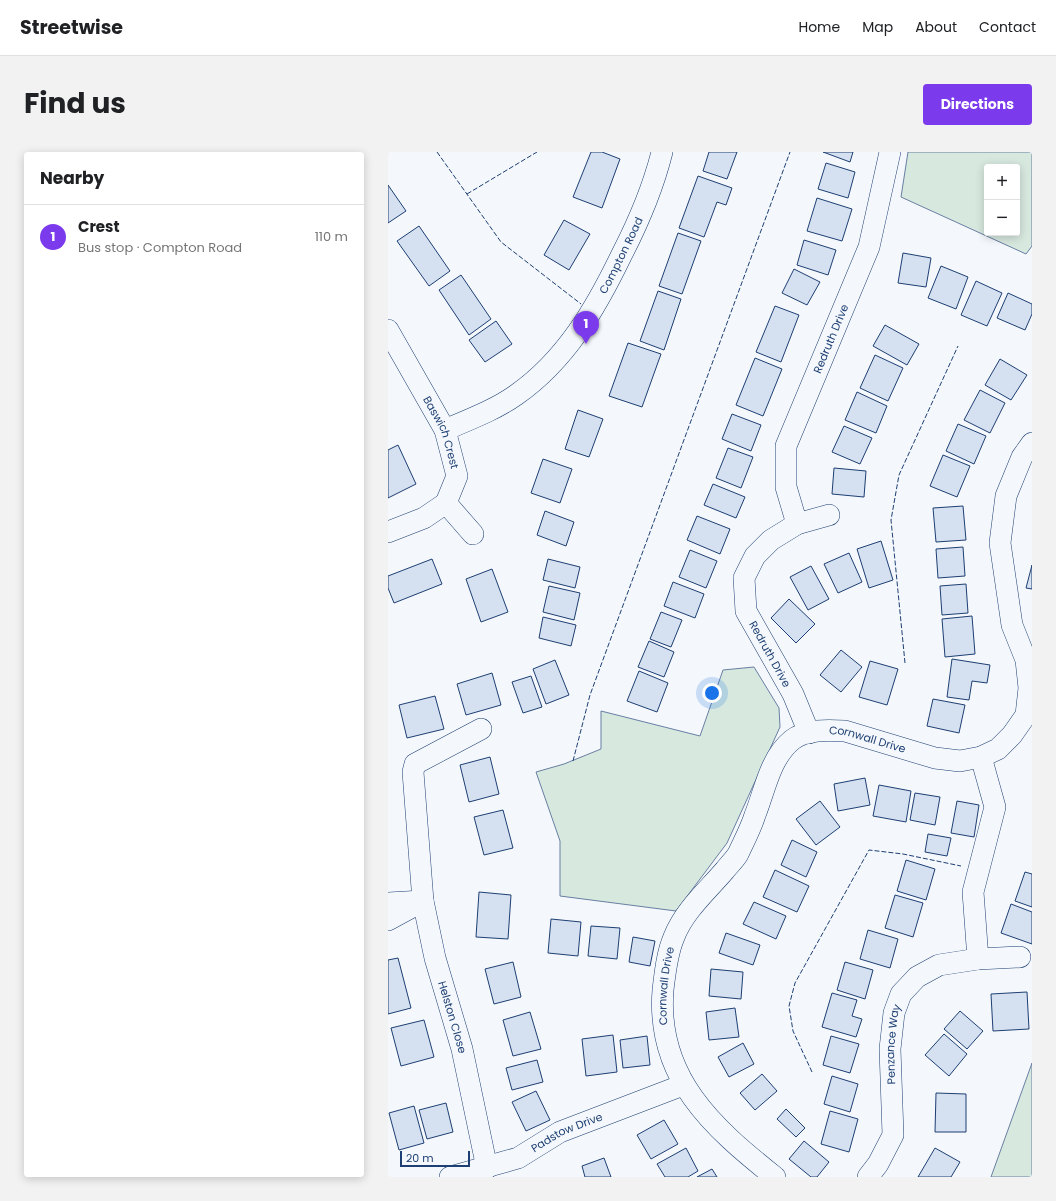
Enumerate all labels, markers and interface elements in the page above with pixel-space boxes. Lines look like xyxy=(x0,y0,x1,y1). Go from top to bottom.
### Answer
text: Streetwise xyxy=(20,14,123,41)
text: Home xyxy=(798,17,840,37)
text: Map xyxy=(862,17,893,37)
text: About xyxy=(915,17,957,37)
text: Contact xyxy=(979,17,1036,37)
text: Find us xyxy=(24,84,126,123)
button: Directions xyxy=(923,84,1032,125)
map controls xyxy=(984,164,1020,236)
button: + xyxy=(984,164,1020,200)
text: Nearby xyxy=(40,166,104,190)
button: − xyxy=(984,200,1020,236)
street label: Compton Road xyxy=(595,214,647,297)
text: Crest xyxy=(78,216,120,237)
text: 1 xyxy=(51,227,55,246)
text: 110 m xyxy=(315,227,348,246)
text: Bus stop · Compton Road xyxy=(78,238,242,257)
street label: Redruth Drive xyxy=(809,301,852,376)
pin: 1 xyxy=(573,311,599,344)
street label: Baswich Crest xyxy=(419,393,463,470)
street label: Redruth Drive xyxy=(745,618,795,690)
your location xyxy=(702,683,722,703)
street label: Cornwall Drive xyxy=(829,722,908,757)
street label: Cornwall Drive xyxy=(654,945,678,1026)
street label: Helston Close xyxy=(434,979,471,1055)
street label: Penzance Way xyxy=(882,1001,905,1085)
street label: Padstow Drive xyxy=(528,1108,605,1156)
scale bar xyxy=(400,1149,470,1168)
text: 20 m xyxy=(406,1150,434,1166)

